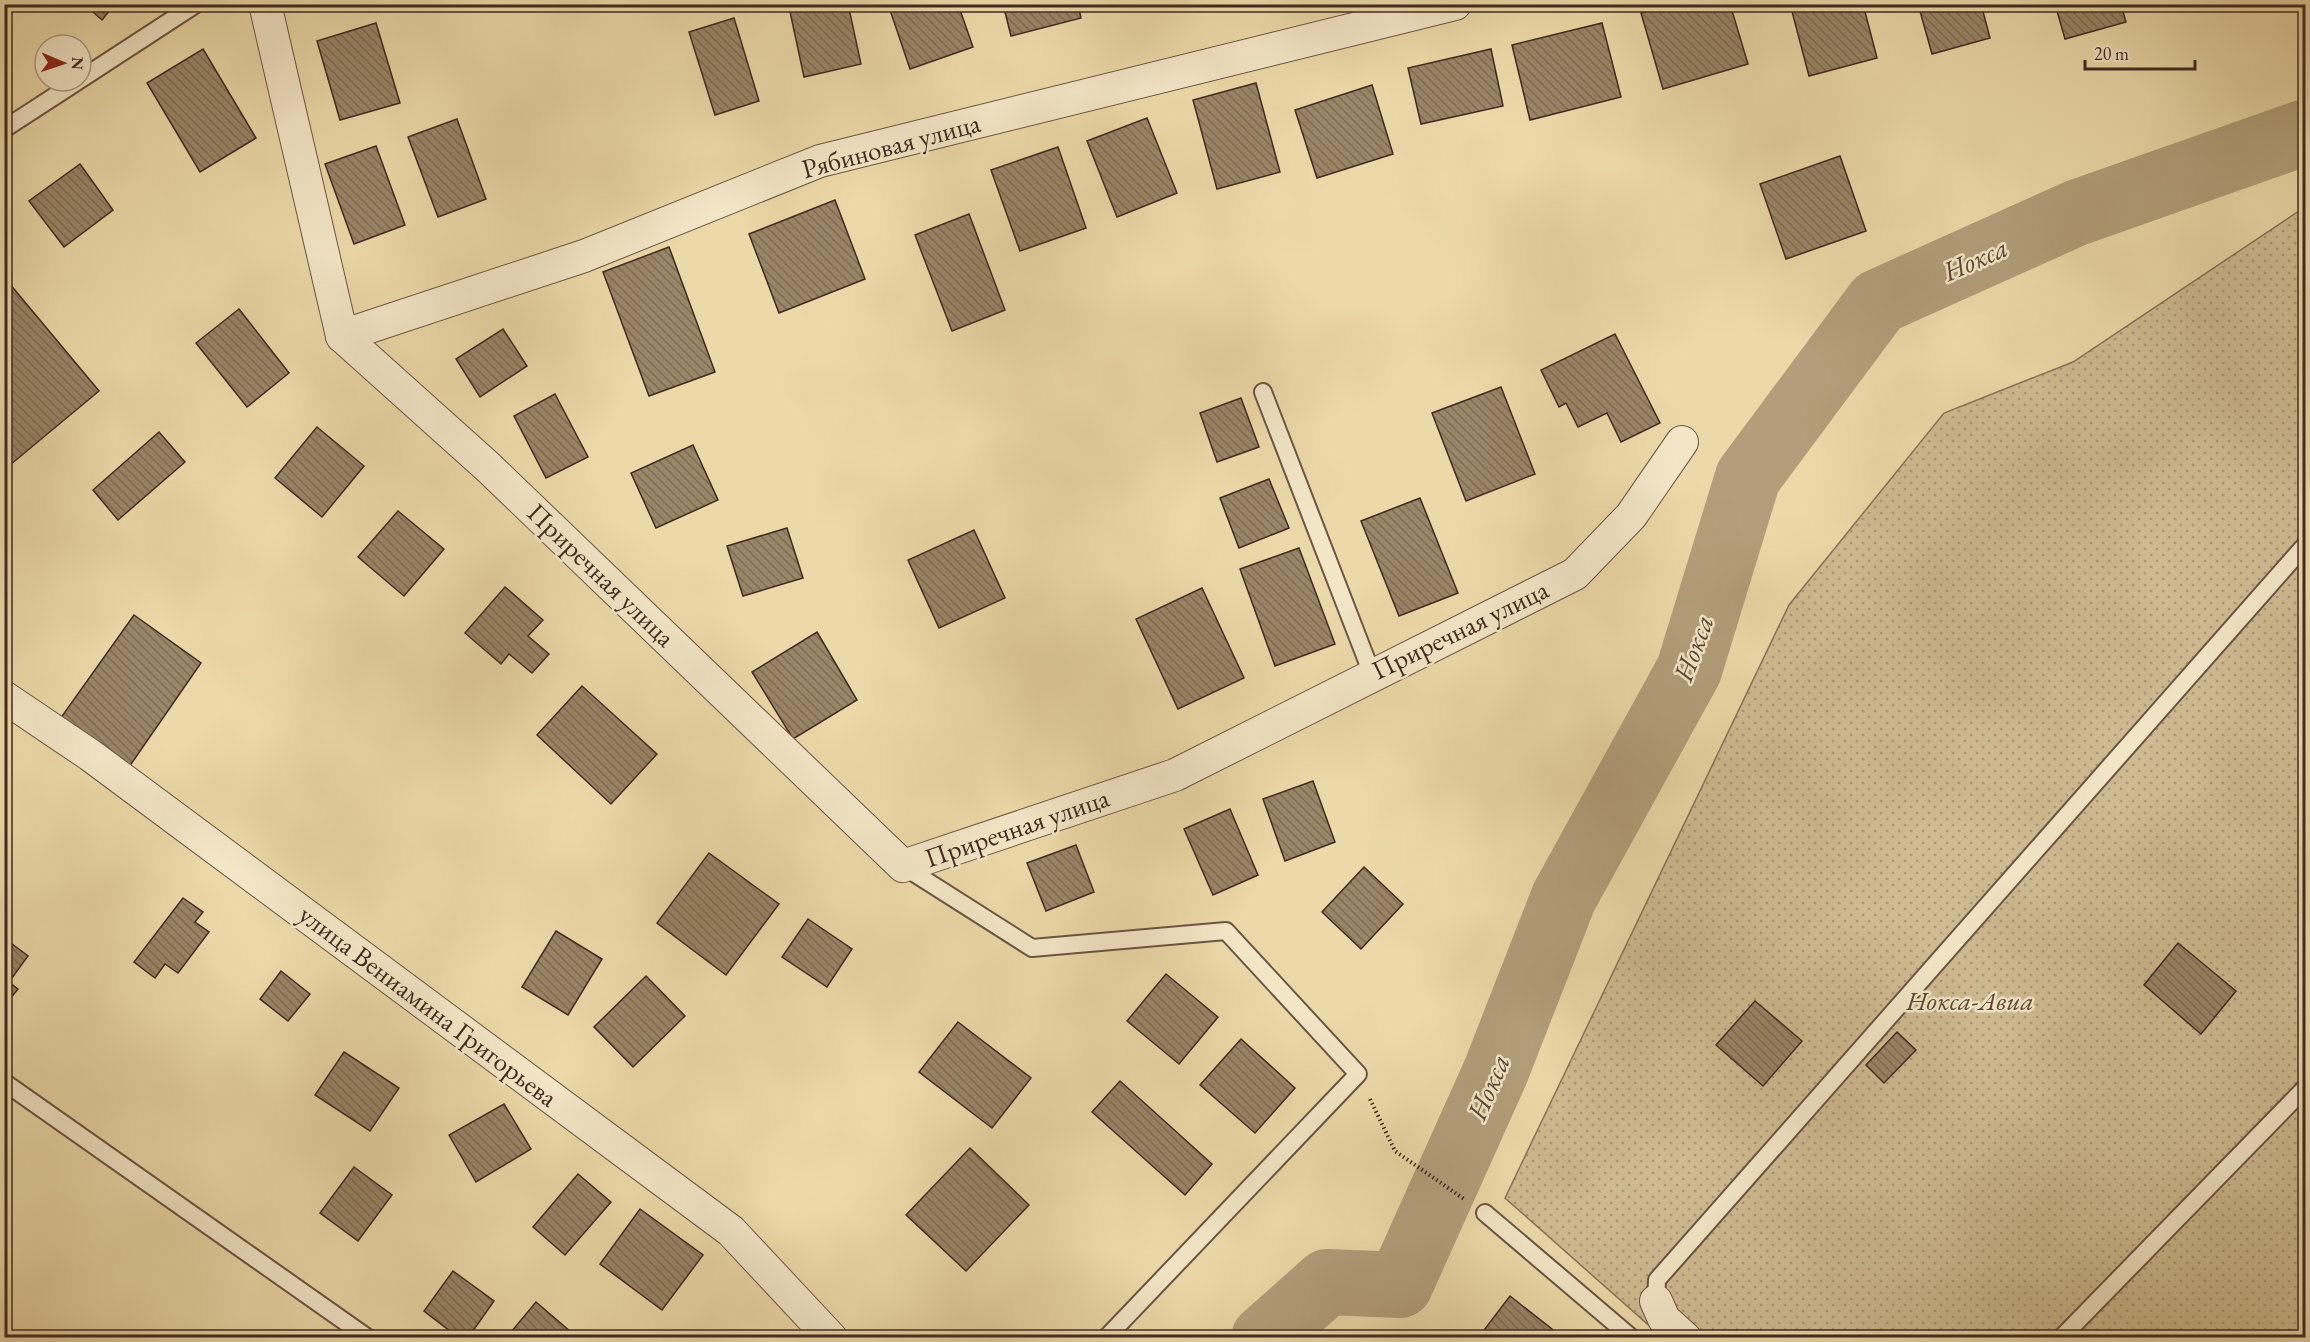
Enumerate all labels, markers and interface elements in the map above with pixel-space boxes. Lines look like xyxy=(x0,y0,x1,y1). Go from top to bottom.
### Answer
north arrow xyxy=(33,33,93,93)
scale bar xyxy=(2085,33,2194,71)
text: 20 m xyxy=(2094,42,2129,65)
text: N xyxy=(67,57,88,70)
street label: Рябиновая улица xyxy=(798,105,984,186)
water label: Нокса xyxy=(1936,229,2013,290)
street label: Приречная улица xyxy=(520,495,683,654)
street label: Приречная улица xyxy=(1366,572,1554,688)
water label: Нокса xyxy=(1664,610,1721,687)
street label: Приречная улица xyxy=(920,780,1114,875)
street label: улица Вениамина Григорьева xyxy=(292,897,565,1115)
park label: Нокса-Авиа xyxy=(1905,983,2034,1018)
water label: Нокса xyxy=(1458,1049,1518,1126)

